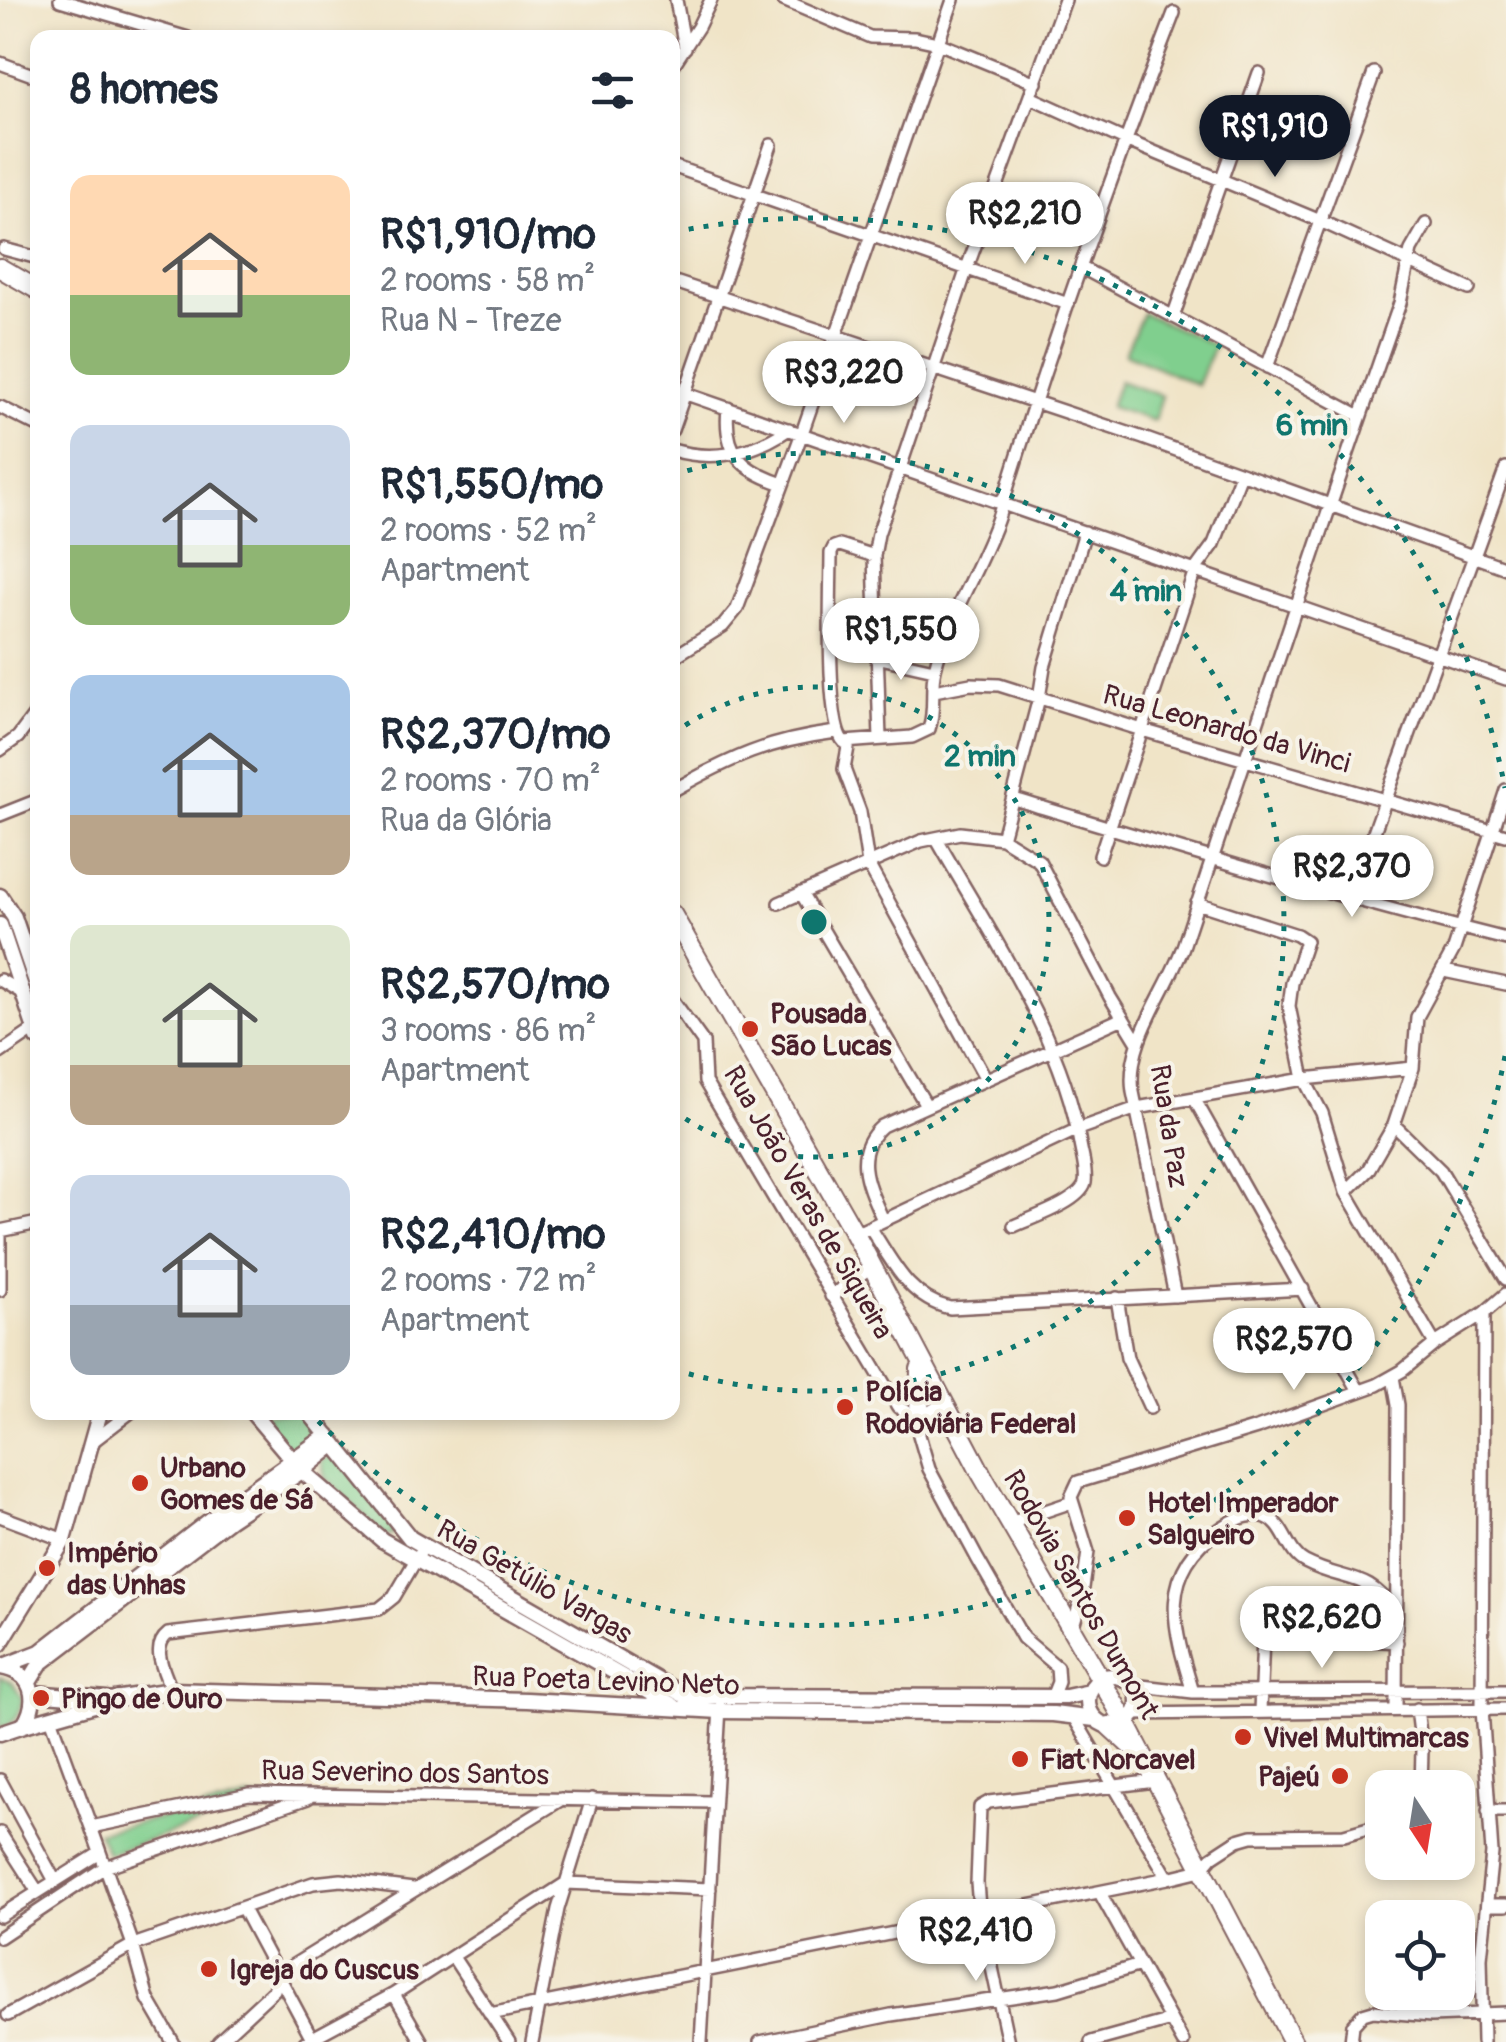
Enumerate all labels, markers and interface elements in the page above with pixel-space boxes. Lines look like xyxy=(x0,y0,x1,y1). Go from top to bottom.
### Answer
icon: filters xyxy=(585,63,640,118)
text: 8 homes xyxy=(70,64,218,116)
pin: R$1,910 xyxy=(1183,95,1367,180)
text: R$1,910 xyxy=(1221,107,1329,147)
pin: R$2,210 xyxy=(933,182,1117,267)
text: R$2,210 xyxy=(968,194,1082,234)
text: R$1,910/mo xyxy=(380,209,596,261)
icon: home xyxy=(150,215,270,335)
text: 2 rooms · 58 m² xyxy=(380,261,595,301)
text: Rua N - Treze xyxy=(380,301,561,341)
pin: R$3,220 xyxy=(752,341,936,426)
text: R$3,220 xyxy=(784,353,904,393)
text: 6 min xyxy=(1276,407,1348,444)
text: R$1,550/mo xyxy=(380,459,603,511)
icon: home xyxy=(150,465,270,585)
text: 2 rooms · 52 m² xyxy=(380,511,597,551)
text: Apartment xyxy=(380,551,529,591)
text: 4 min xyxy=(1110,573,1182,610)
pin: R$1,550 xyxy=(809,598,993,683)
text: R$1,550 xyxy=(844,610,958,650)
street label: Rua Leonardo da Vinci xyxy=(1099,677,1354,782)
text: R$2,370/mo xyxy=(380,709,611,761)
icon: home xyxy=(150,715,270,835)
text: 2 min xyxy=(944,738,1016,775)
text: 2 rooms · 70 m² xyxy=(380,761,601,801)
text: Rua da Glória xyxy=(380,801,552,841)
pin: R$2,370 xyxy=(1260,835,1444,920)
text: R$2,370 xyxy=(1293,847,1411,887)
centre of rings xyxy=(796,904,832,940)
text: R$2,570/mo xyxy=(380,959,610,1011)
icon: home xyxy=(150,965,270,1085)
place label: Pousada São Lucas xyxy=(770,997,892,1064)
text: 3 rooms · 86 m² xyxy=(380,1011,597,1051)
marker: Pousada São Lucas xyxy=(739,1018,761,1040)
text: Apartment xyxy=(380,1051,529,1091)
street label: Rua João Veras de Siqueira xyxy=(715,1060,900,1346)
street label: Rua da Paz xyxy=(1142,1062,1196,1190)
text: R$2,410/mo xyxy=(380,1209,606,1261)
icon: home xyxy=(150,1215,270,1335)
text: 2 rooms · 72 m² xyxy=(380,1261,597,1301)
text: Apartment xyxy=(380,1301,529,1341)
pin: R$2,570 xyxy=(1202,1308,1386,1393)
text: R$2,570 xyxy=(1235,1320,1353,1360)
place label: Polícia Rodoviária Federal xyxy=(865,1375,1077,1442)
marker: Polícia Rodoviária Federal xyxy=(834,1396,856,1418)
place label: Urbano Gomes de Sá xyxy=(160,1451,313,1518)
street label: Rodovia Santos Dumont xyxy=(995,1464,1167,1726)
marker: Urbano Gomes de Sá xyxy=(129,1472,151,1494)
place label: Hotel Imperador Salgueiro xyxy=(1147,1486,1340,1553)
marker: Hotel Imperador Salgueiro xyxy=(1116,1507,1138,1529)
street label: Rua Getúlio Vargas xyxy=(430,1512,639,1653)
place label: Império das Unhas xyxy=(67,1536,186,1603)
marker: Império das Unhas xyxy=(36,1557,58,1579)
pin: R$2,620 xyxy=(1230,1586,1414,1671)
text: R$2,620 xyxy=(1262,1598,1382,1638)
street label: Rua Poeta Levino Neto xyxy=(472,1659,740,1704)
place label: Pingo de Ouro xyxy=(61,1682,222,1717)
marker: Pingo de Ouro xyxy=(30,1687,52,1709)
place label: Vivel Multimarcas xyxy=(1263,1721,1469,1756)
marker: Vivel Multimarcas xyxy=(1232,1726,1254,1748)
place label: Fiat Norcavel xyxy=(1040,1743,1196,1778)
marker: Fiat Norcavel xyxy=(1009,1748,1031,1770)
street label: Rua Severino dos Santos xyxy=(261,1753,550,1794)
place label: Pajeú xyxy=(1258,1760,1320,1795)
marker: Pajeú xyxy=(1329,1765,1351,1787)
north arrow xyxy=(1365,1770,1475,1880)
map controls xyxy=(1365,1770,1475,2010)
pin: R$2,410 xyxy=(884,1899,1068,1984)
button: locate xyxy=(1365,1900,1475,2010)
text: R$2,410 xyxy=(919,1911,1033,1951)
place label: Igreja do Cuscus xyxy=(229,1953,419,1988)
marker: Igreja do Cuscus xyxy=(198,1958,220,1980)

